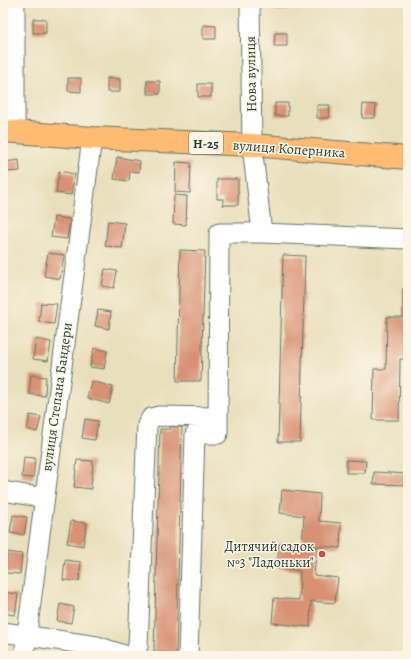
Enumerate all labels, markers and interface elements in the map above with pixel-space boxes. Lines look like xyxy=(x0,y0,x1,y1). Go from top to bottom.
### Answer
street label: Нова вулиця xyxy=(241,36,261,112)
road number: Н-25 xyxy=(189,132,223,154)
street label: вулиця Коперника xyxy=(232,136,346,162)
street label: вулиця Степана Бандери xyxy=(37,321,77,473)
place label: Дитячий садок №3 "Ладоньки" xyxy=(224,537,314,572)
marker: Дитячий садок №3 "Ладоньки" xyxy=(317,549,327,559)

